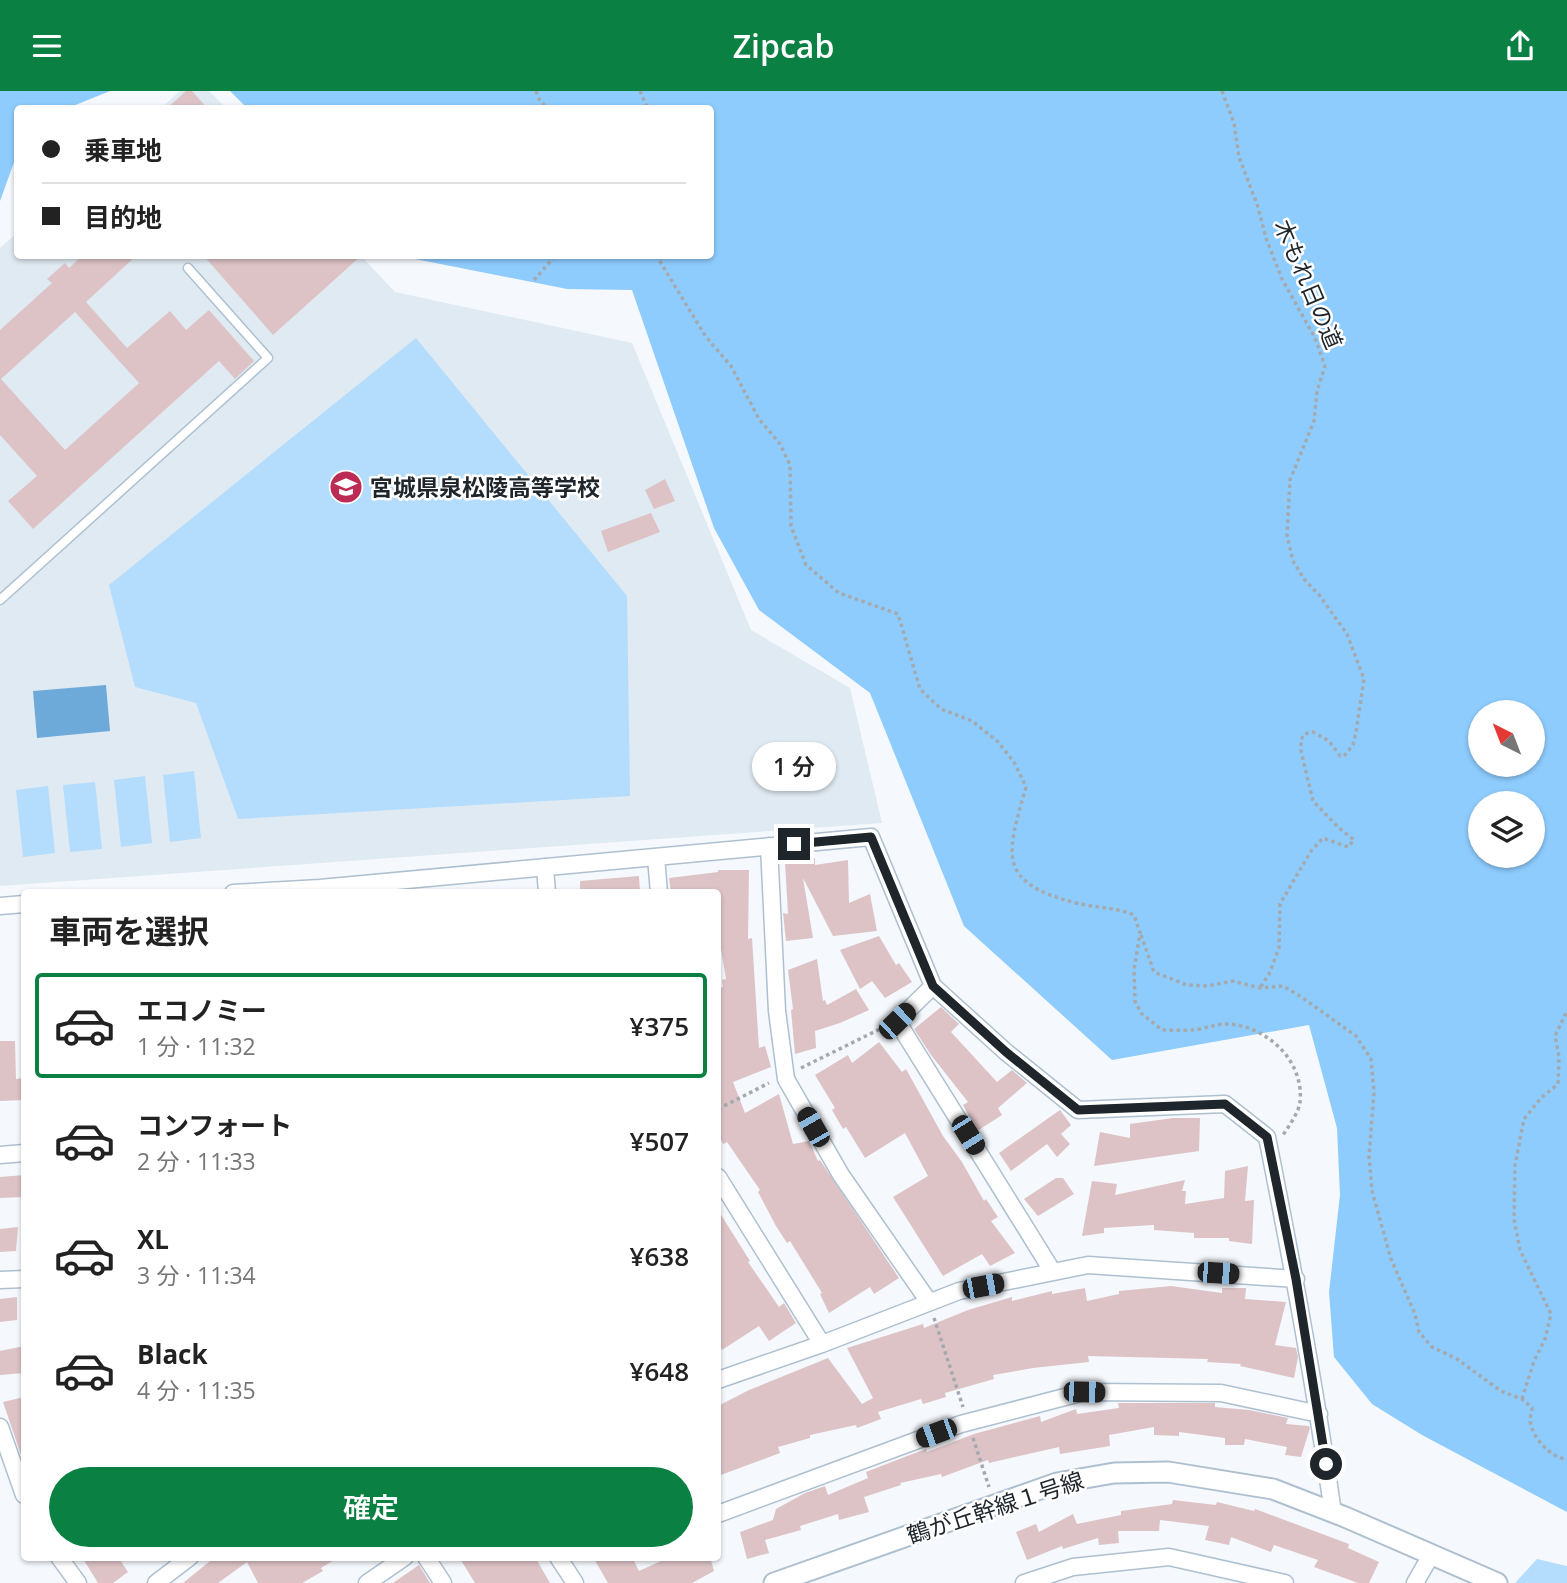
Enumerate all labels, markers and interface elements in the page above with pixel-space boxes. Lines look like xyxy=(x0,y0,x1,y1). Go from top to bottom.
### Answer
text: Zipcab xyxy=(733,24,834,67)
icon: menu xyxy=(28,27,66,65)
icon: share xyxy=(1501,27,1539,65)
text: 乗車地 xyxy=(84,132,162,168)
text: 目的地 xyxy=(84,199,162,235)
street label: 木もれ日の道 xyxy=(1267,214,1351,354)
school or university icon: 宮城県泉松陵高等学校 xyxy=(327,468,365,506)
place label: 宮城県泉松陵高等学校 xyxy=(370,471,600,503)
north arrow xyxy=(1468,700,1545,777)
map controls xyxy=(1468,700,1545,868)
callout: 1 分 xyxy=(752,743,836,791)
text: 1 分 xyxy=(773,750,815,782)
button: layers xyxy=(1468,791,1545,868)
route end xyxy=(778,828,810,860)
text: 車両を選択 xyxy=(49,909,209,952)
text: エコノミー xyxy=(137,992,267,1028)
icon: car xyxy=(53,994,116,1057)
car xyxy=(875,999,920,1043)
text: ¥375 xyxy=(630,1008,689,1044)
text: 1 分 · 11:32 xyxy=(137,1030,256,1062)
car xyxy=(794,1104,833,1150)
text: コンフォート xyxy=(137,1107,292,1143)
icon: car xyxy=(53,1109,116,1172)
car xyxy=(948,1112,989,1158)
text: ¥507 xyxy=(630,1123,689,1159)
text: 2 分 · 11:33 xyxy=(137,1145,256,1177)
text: XL xyxy=(137,1221,169,1257)
icon: car xyxy=(53,1224,116,1287)
text: ¥638 xyxy=(630,1238,689,1274)
text: 3 分 · 11:34 xyxy=(137,1259,256,1291)
car xyxy=(1197,1261,1240,1285)
car xyxy=(961,1272,1006,1300)
text: Black xyxy=(137,1336,208,1372)
icon: car xyxy=(53,1339,116,1402)
text: ¥648 xyxy=(630,1353,689,1389)
text: 4 分 · 11:35 xyxy=(137,1374,256,1406)
car xyxy=(1063,1381,1106,1403)
car xyxy=(913,1416,960,1450)
route start xyxy=(1310,1448,1342,1480)
street label: 鶴が丘幹線１号線 xyxy=(903,1463,1087,1551)
button: 確定 xyxy=(49,1467,693,1547)

